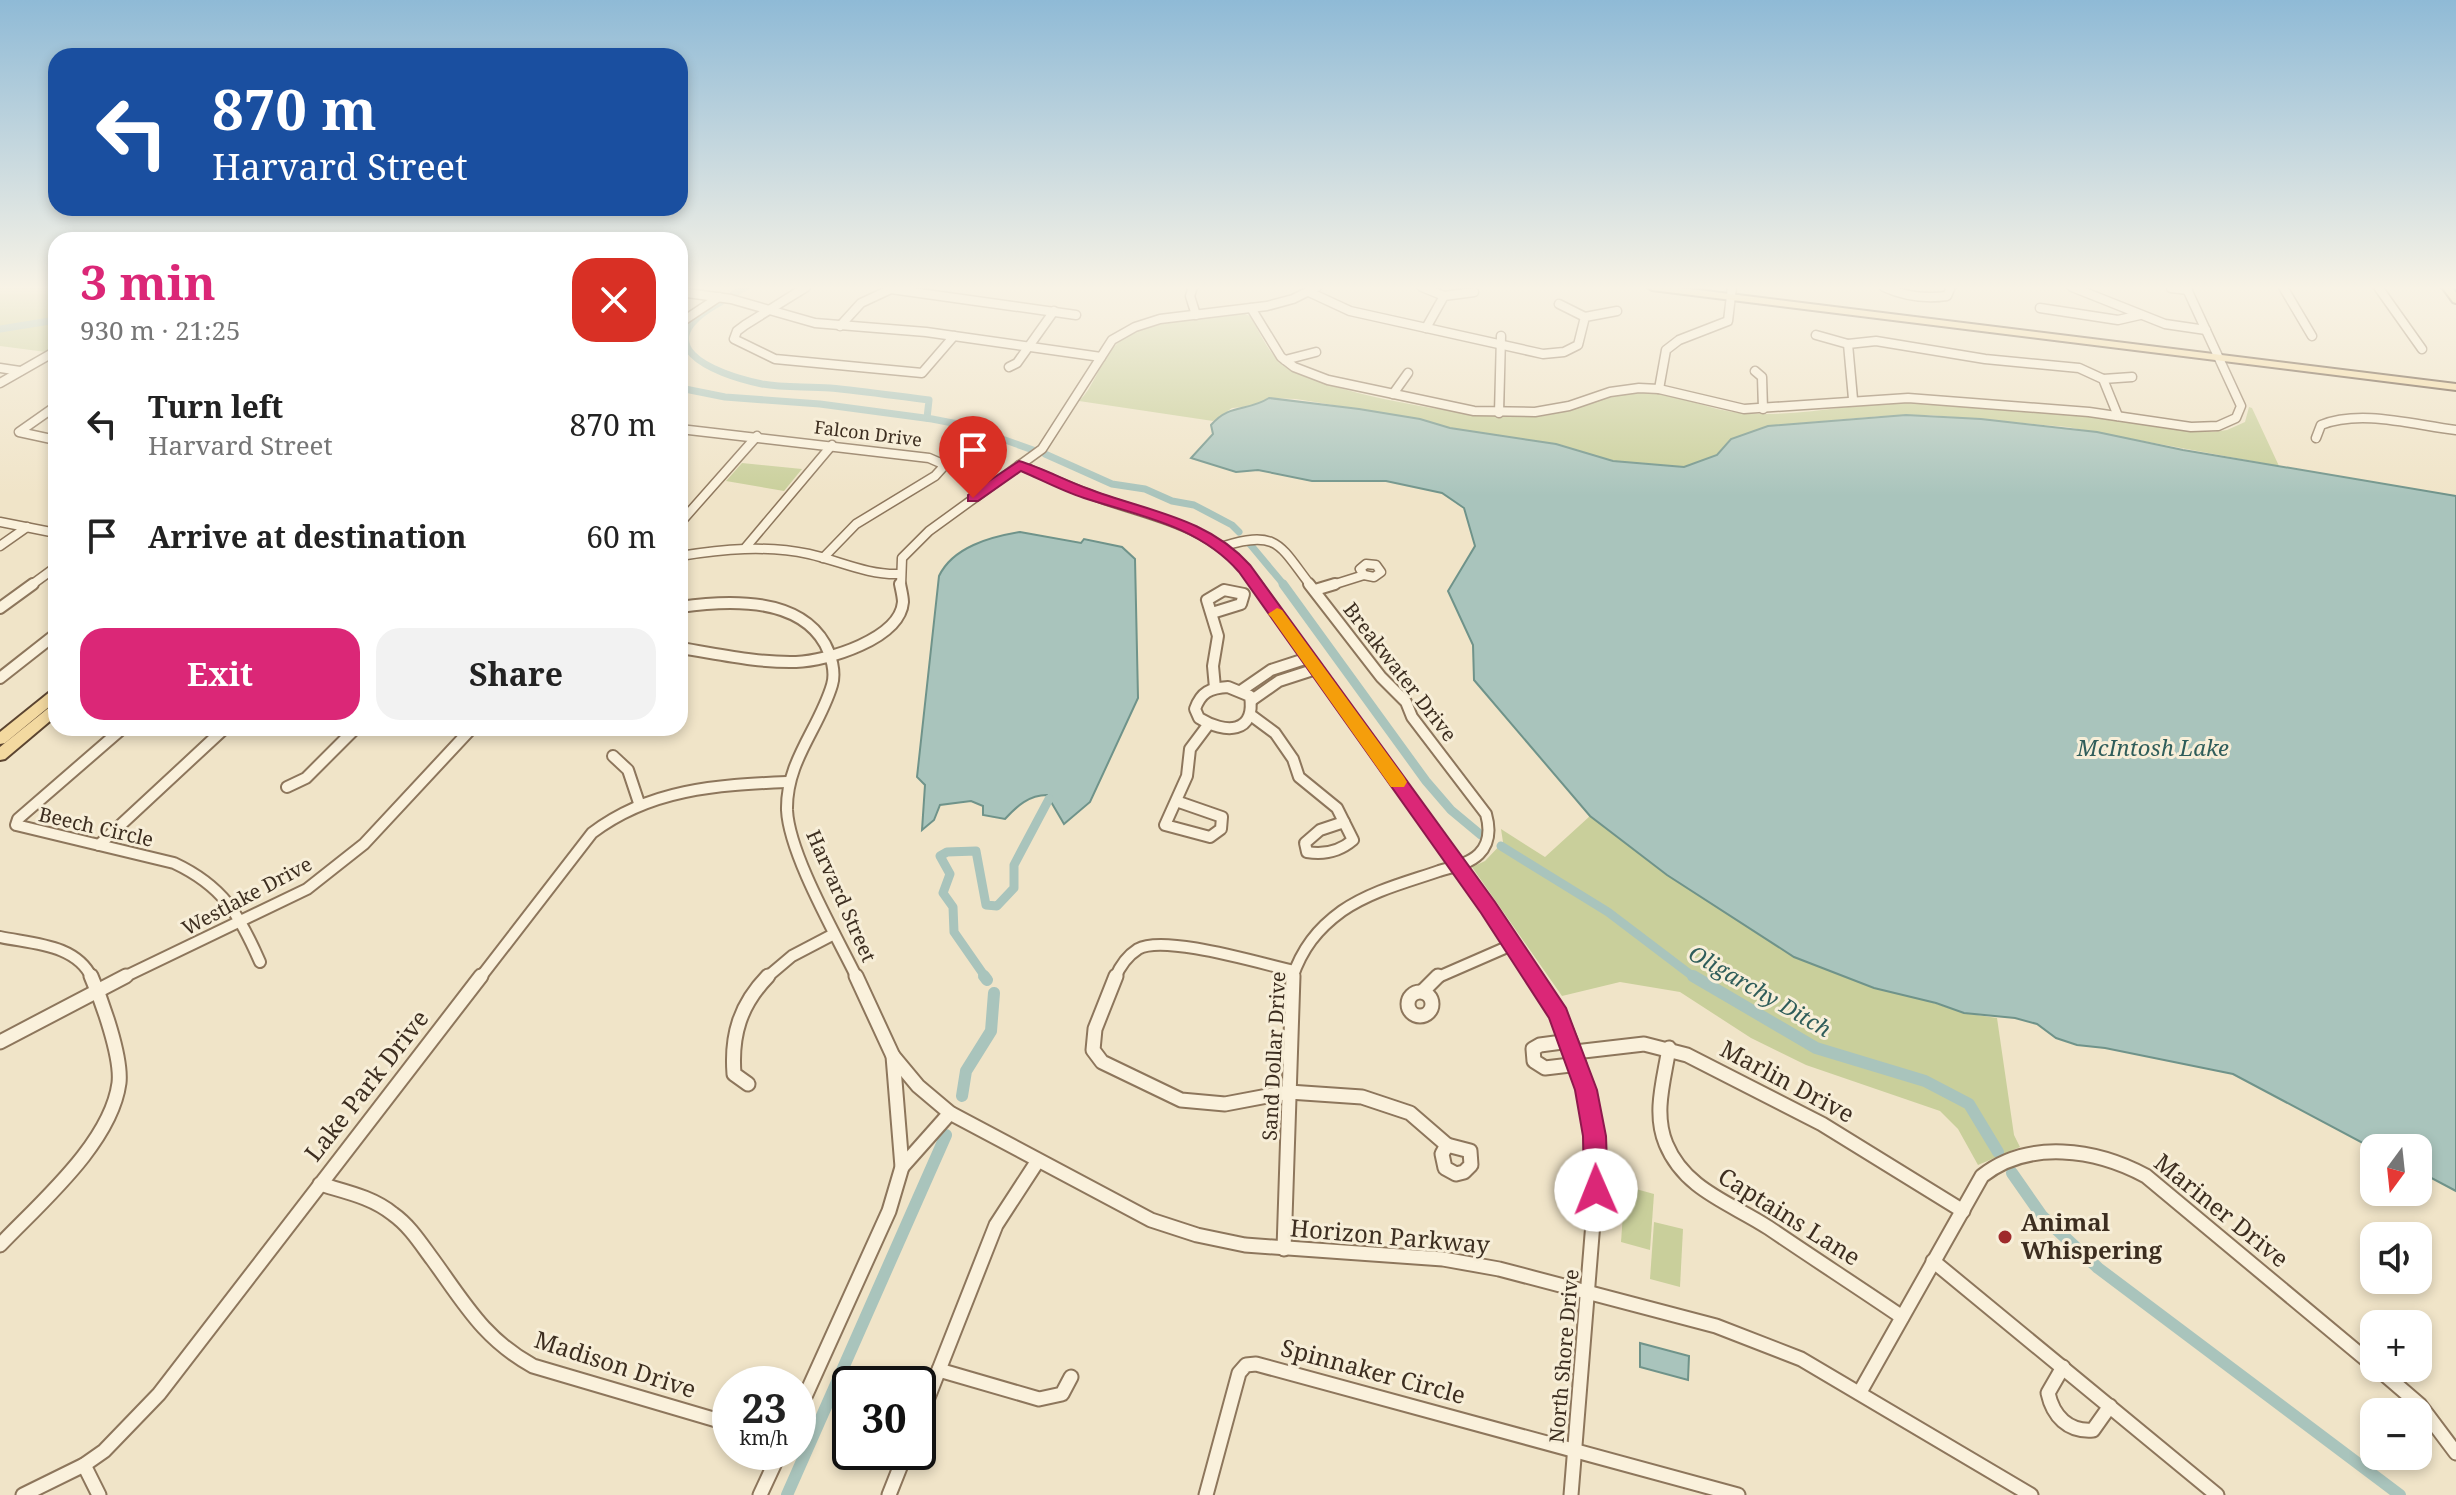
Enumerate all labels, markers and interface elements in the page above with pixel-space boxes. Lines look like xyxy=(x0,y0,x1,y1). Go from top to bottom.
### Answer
text: 870 m xyxy=(212,70,377,146)
icon: left xyxy=(80,80,184,184)
text: Harvard Street xyxy=(212,142,468,191)
text: 3 min xyxy=(80,249,216,314)
button: close xyxy=(572,258,656,342)
text: 930 m · 21:25 xyxy=(80,312,241,348)
text: Turn left xyxy=(148,386,283,427)
icon: left xyxy=(80,402,124,446)
text: 870 m xyxy=(570,404,656,445)
street label: Falcon Drive xyxy=(813,414,923,452)
pin xyxy=(939,416,1007,498)
text: Harvard Street xyxy=(148,427,333,463)
icon: arrive xyxy=(951,428,995,472)
icon: arrive xyxy=(80,514,124,558)
text: Arrive at destination xyxy=(148,516,467,557)
text: 60 m xyxy=(586,516,656,557)
street label: Breakwater Drive xyxy=(1338,597,1463,747)
button: Exit xyxy=(80,628,360,720)
button: Share xyxy=(376,628,656,720)
water label: McIntosh Lake xyxy=(2076,732,2229,762)
street label: Beech Circle xyxy=(36,800,156,853)
street label: Harvard Street xyxy=(800,825,883,966)
street label: Westlake Drive xyxy=(177,850,317,941)
water label: Oligarchy Ditch xyxy=(1684,937,1837,1043)
street label: Sand Dollar Drive xyxy=(1256,971,1291,1141)
street label: Lake Park Drive xyxy=(296,1002,435,1168)
street label: Marlin Drive xyxy=(1715,1032,1860,1130)
north arrow xyxy=(2360,1134,2432,1206)
map controls xyxy=(2360,1134,2432,1470)
street label: Mariner Drive xyxy=(2148,1145,2296,1274)
position arrow xyxy=(1554,1148,1638,1232)
street label: Captains Lane xyxy=(1712,1159,1867,1273)
place label: Animal Whispering xyxy=(2021,1205,2163,1266)
street label: Horizon Parkway xyxy=(1289,1210,1492,1261)
button: sound xyxy=(2360,1222,2432,1294)
marker: Animal Whispering xyxy=(1996,1228,2014,1246)
street label: North Shore Drive xyxy=(1542,1268,1585,1444)
button: + xyxy=(2360,1310,2432,1382)
street label: Madison Drive xyxy=(530,1322,700,1405)
street label: Spinnaker Circle xyxy=(1277,1330,1469,1411)
speed limit sign: 30 xyxy=(832,1366,936,1470)
text: 23 xyxy=(741,1380,787,1435)
button: − xyxy=(2360,1398,2432,1470)
text: km/h xyxy=(739,1424,789,1451)

